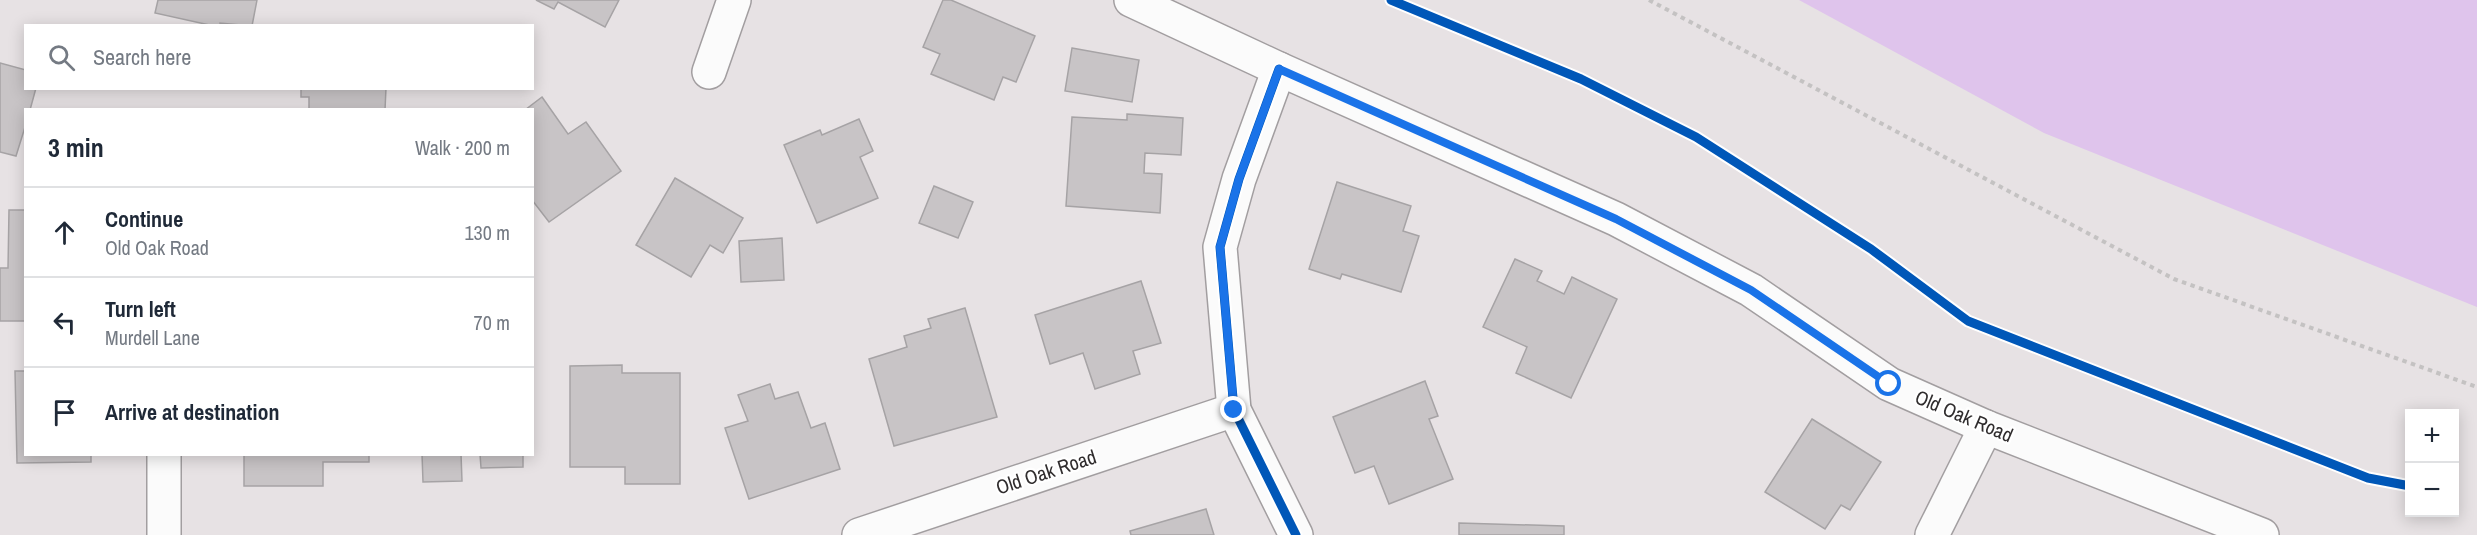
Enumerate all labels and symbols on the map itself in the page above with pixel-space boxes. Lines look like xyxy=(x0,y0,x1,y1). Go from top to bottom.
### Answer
route start xyxy=(1875,370,1901,396)
street label: Old Oak Road xyxy=(1911,383,2017,448)
route end xyxy=(1220,396,1246,422)
street label: Old Oak Road xyxy=(992,443,1099,500)

